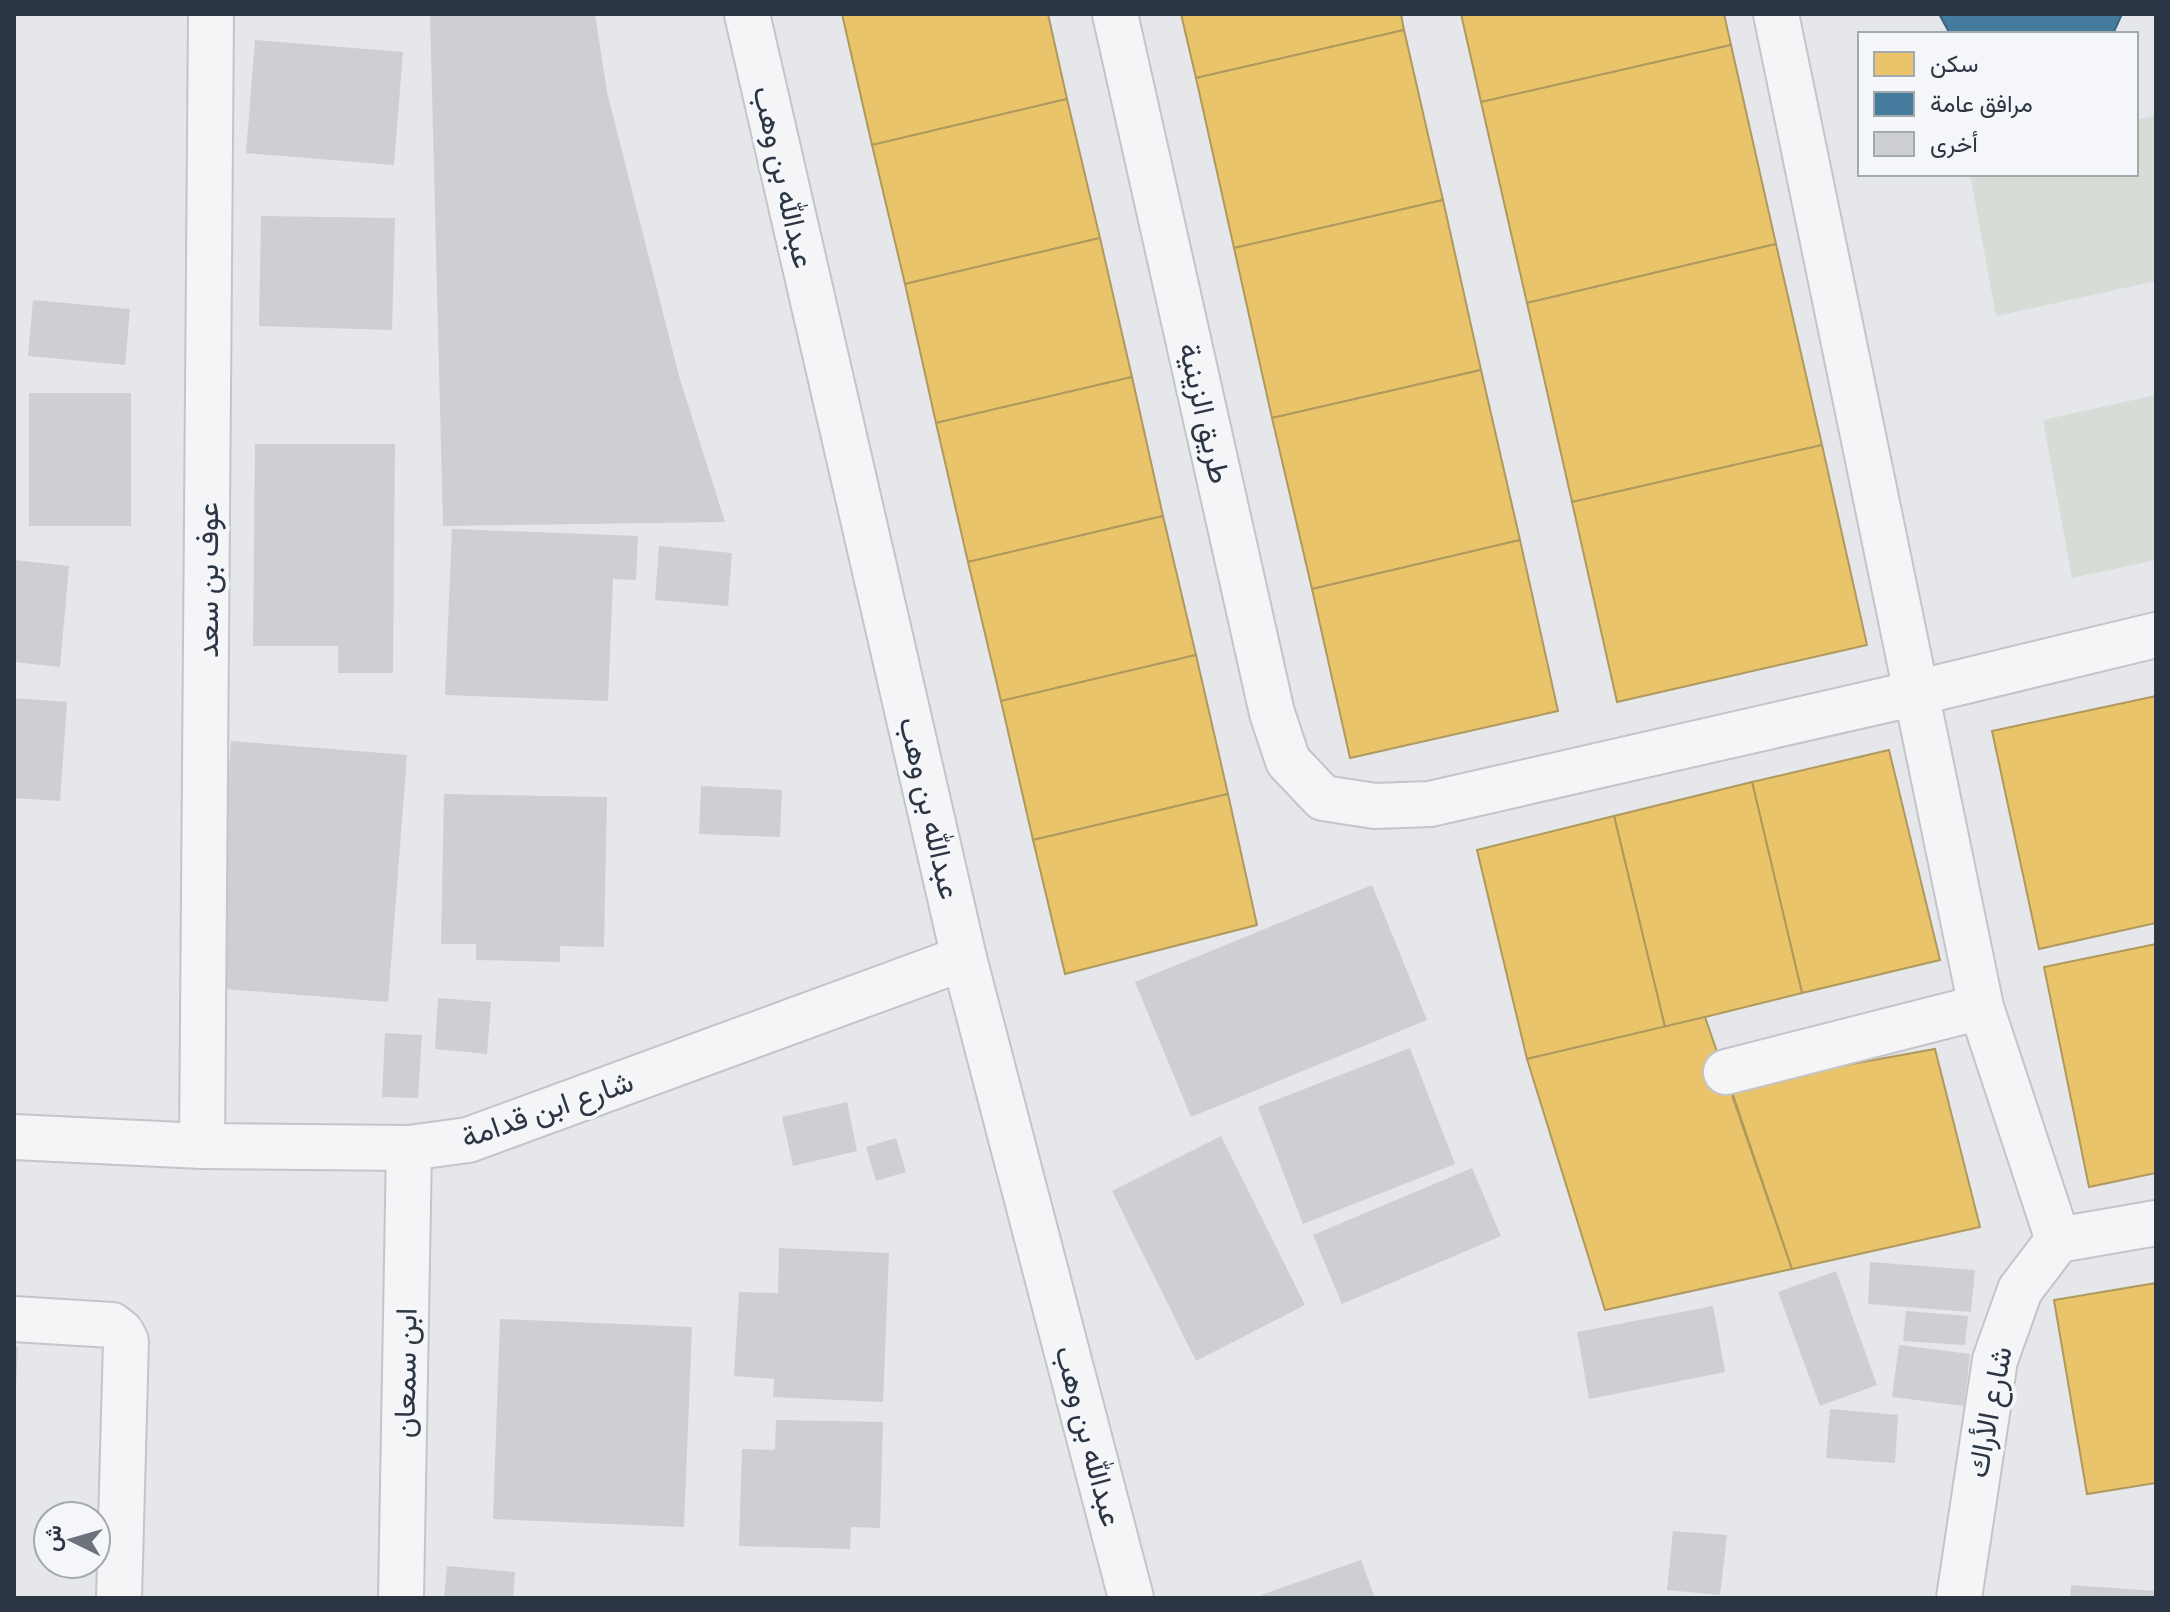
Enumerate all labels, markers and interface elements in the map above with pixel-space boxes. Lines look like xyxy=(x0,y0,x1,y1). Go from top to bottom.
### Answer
legend xyxy=(1858,32,2138,176)
text: سكن xyxy=(1930,49,1979,78)
street label: عبدالله بن وهب xyxy=(745,82,823,272)
text: مرافق عامة xyxy=(1930,89,2033,119)
text: أخرى xyxy=(1930,129,1978,159)
street label: طريق الزينية xyxy=(1171,339,1239,487)
street label: عوف بن سعد xyxy=(189,502,226,658)
street label: عبدالله بن وهب xyxy=(891,713,969,903)
street label: شارع ابن قدامة xyxy=(456,1062,639,1158)
street label: ابن سمعان xyxy=(385,1307,425,1439)
street label: عبدالله بن وهب xyxy=(1047,1341,1131,1531)
street label: شارع الأراك xyxy=(1958,1343,2022,1481)
north arrow xyxy=(32,1500,112,1580)
text: ش xyxy=(38,1524,67,1553)

